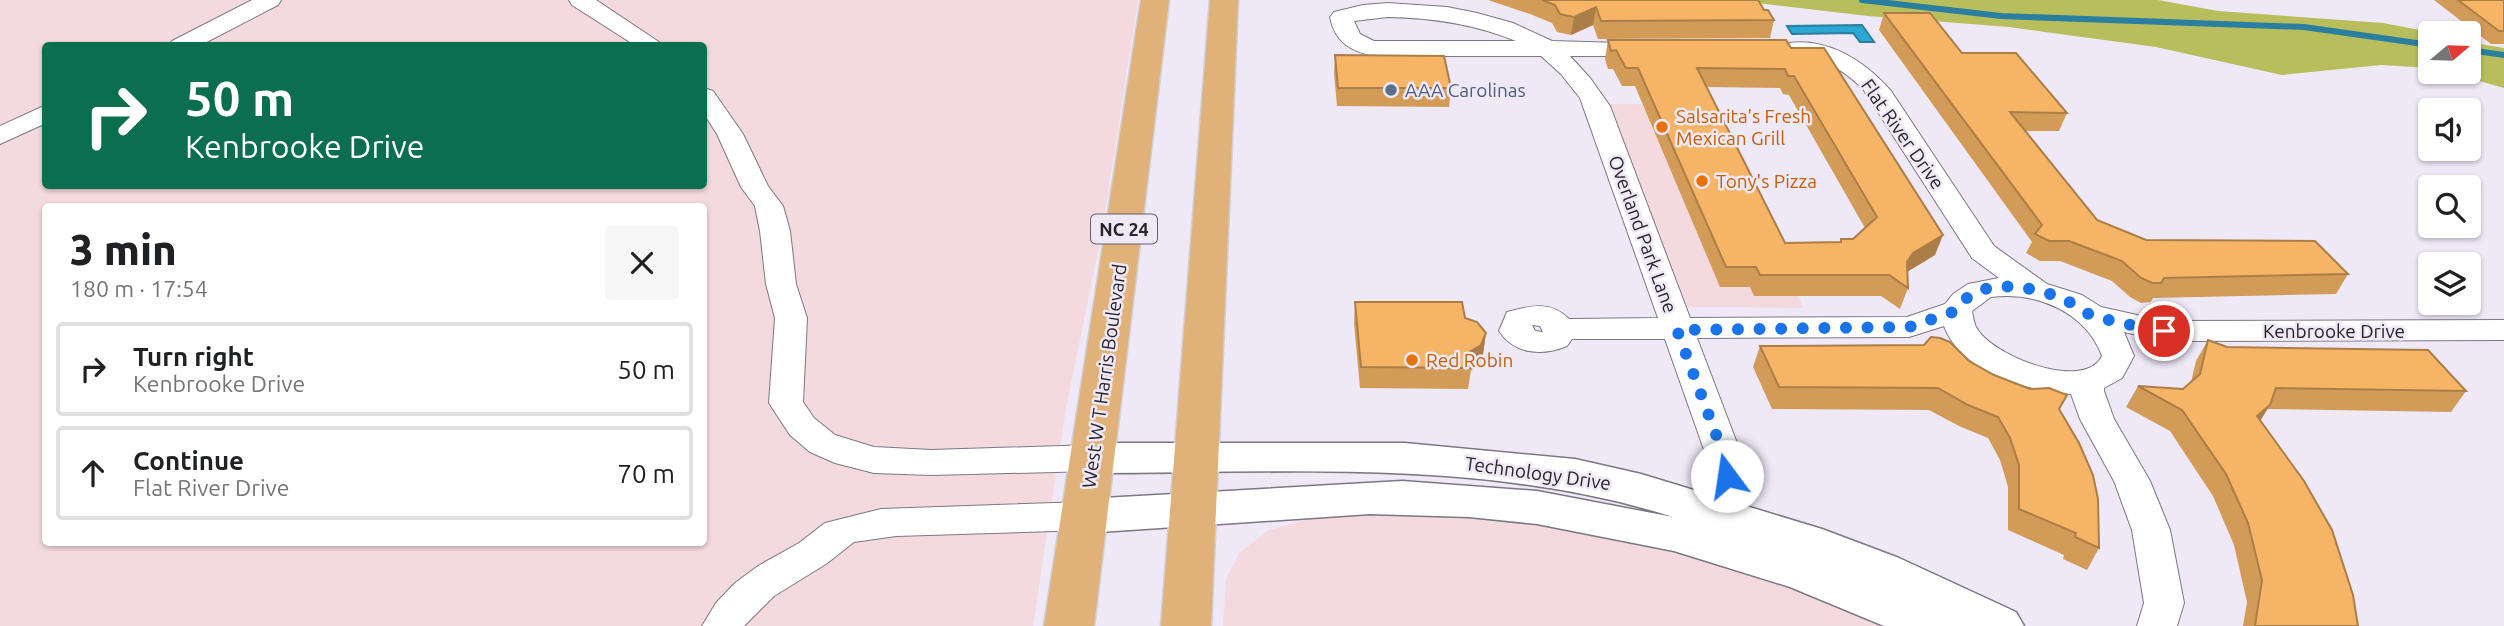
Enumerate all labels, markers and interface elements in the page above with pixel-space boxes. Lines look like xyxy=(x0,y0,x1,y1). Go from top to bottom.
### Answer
north arrow xyxy=(2418,21,2482,84)
map controls xyxy=(2418,21,2481,315)
icon: right xyxy=(70,70,161,161)
text: 50 m xyxy=(185,70,294,125)
street label: Flat River Drive xyxy=(1857,75,1949,193)
place label: AAA Carolinas xyxy=(1405,79,1526,101)
marker: AAA Carolinas xyxy=(1383,82,1399,98)
button: sound xyxy=(2418,98,2481,161)
place label: Salsarita's Fresh Mexican Grill xyxy=(1676,105,1811,149)
marker: Salsarita's Fresh Mexican Grill xyxy=(1654,119,1670,135)
text: Kenbrooke Drive xyxy=(185,128,425,164)
street label: Overland Park Lane xyxy=(1604,152,1682,316)
place label: Tony's Pizza xyxy=(1716,170,1817,192)
marker: Tony's Pizza xyxy=(1694,173,1710,189)
button: search xyxy=(2418,175,2481,238)
road number: NC 24 xyxy=(1091,214,1157,244)
text: 3 min xyxy=(70,226,177,273)
button: close xyxy=(605,226,679,300)
button: layers xyxy=(2418,252,2481,315)
street label: West W T Harris Boulevard xyxy=(1077,263,1131,489)
text: 180 m · 17:54 xyxy=(70,276,208,301)
pin xyxy=(2134,301,2194,361)
icon: arrive xyxy=(2145,312,2183,350)
street label: Kenbrooke Drive xyxy=(2263,320,2405,342)
text: Turn right xyxy=(133,342,254,371)
place label: Red Robin xyxy=(1426,349,1513,371)
icon: right xyxy=(74,350,112,388)
marker: Red Robin xyxy=(1404,352,1420,368)
text: 50 m xyxy=(617,355,675,384)
text: Kenbrooke Drive xyxy=(133,371,305,396)
position arrow xyxy=(1690,439,1764,513)
text: Continue xyxy=(133,446,244,475)
street label: Technology Drive xyxy=(1464,452,1612,494)
icon: ahead xyxy=(74,454,112,492)
text: 70 m xyxy=(617,459,675,488)
text: Flat River Drive xyxy=(133,475,289,500)

